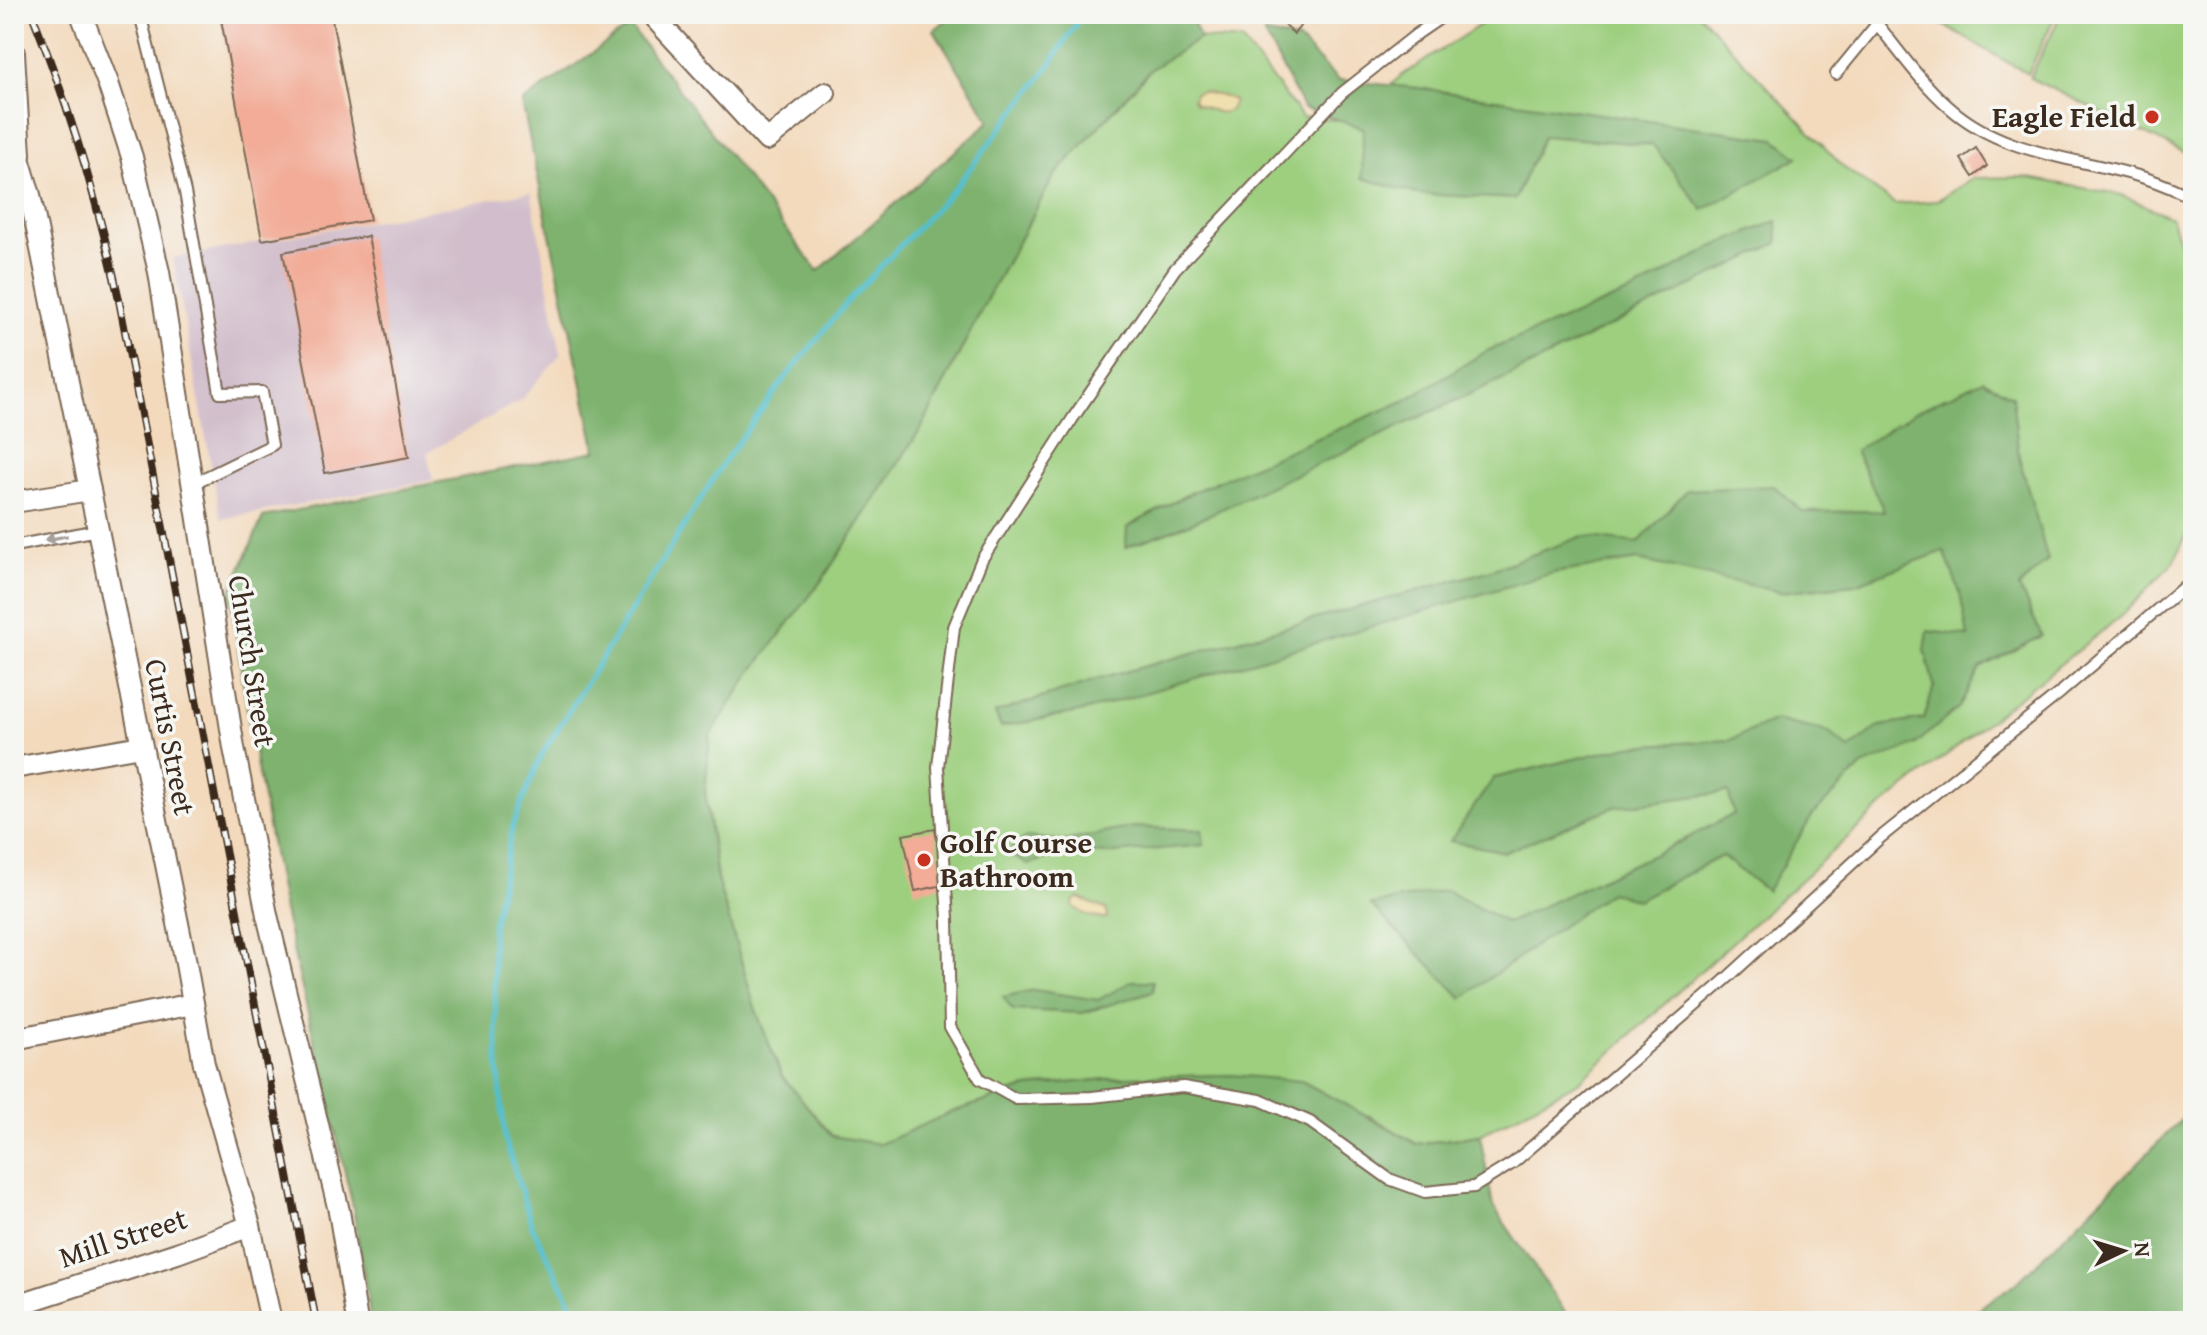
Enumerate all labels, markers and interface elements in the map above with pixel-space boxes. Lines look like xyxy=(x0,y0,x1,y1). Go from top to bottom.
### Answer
place label: Eagle Field xyxy=(1992,94,2137,138)
marker: Eagle Field xyxy=(2143,108,2161,126)
one-way arrow xyxy=(43,533,68,545)
street label: Church Street xyxy=(218,572,288,750)
street label: Curtis Street xyxy=(134,655,208,819)
place label: Golf Course Bathroom xyxy=(940,820,1092,898)
marker: Golf Course Bathroom xyxy=(915,851,933,869)
street label: Mill Street xyxy=(53,1196,193,1278)
north arrow xyxy=(2083,1211,2163,1291)
text: N xyxy=(2126,1241,2159,1258)

